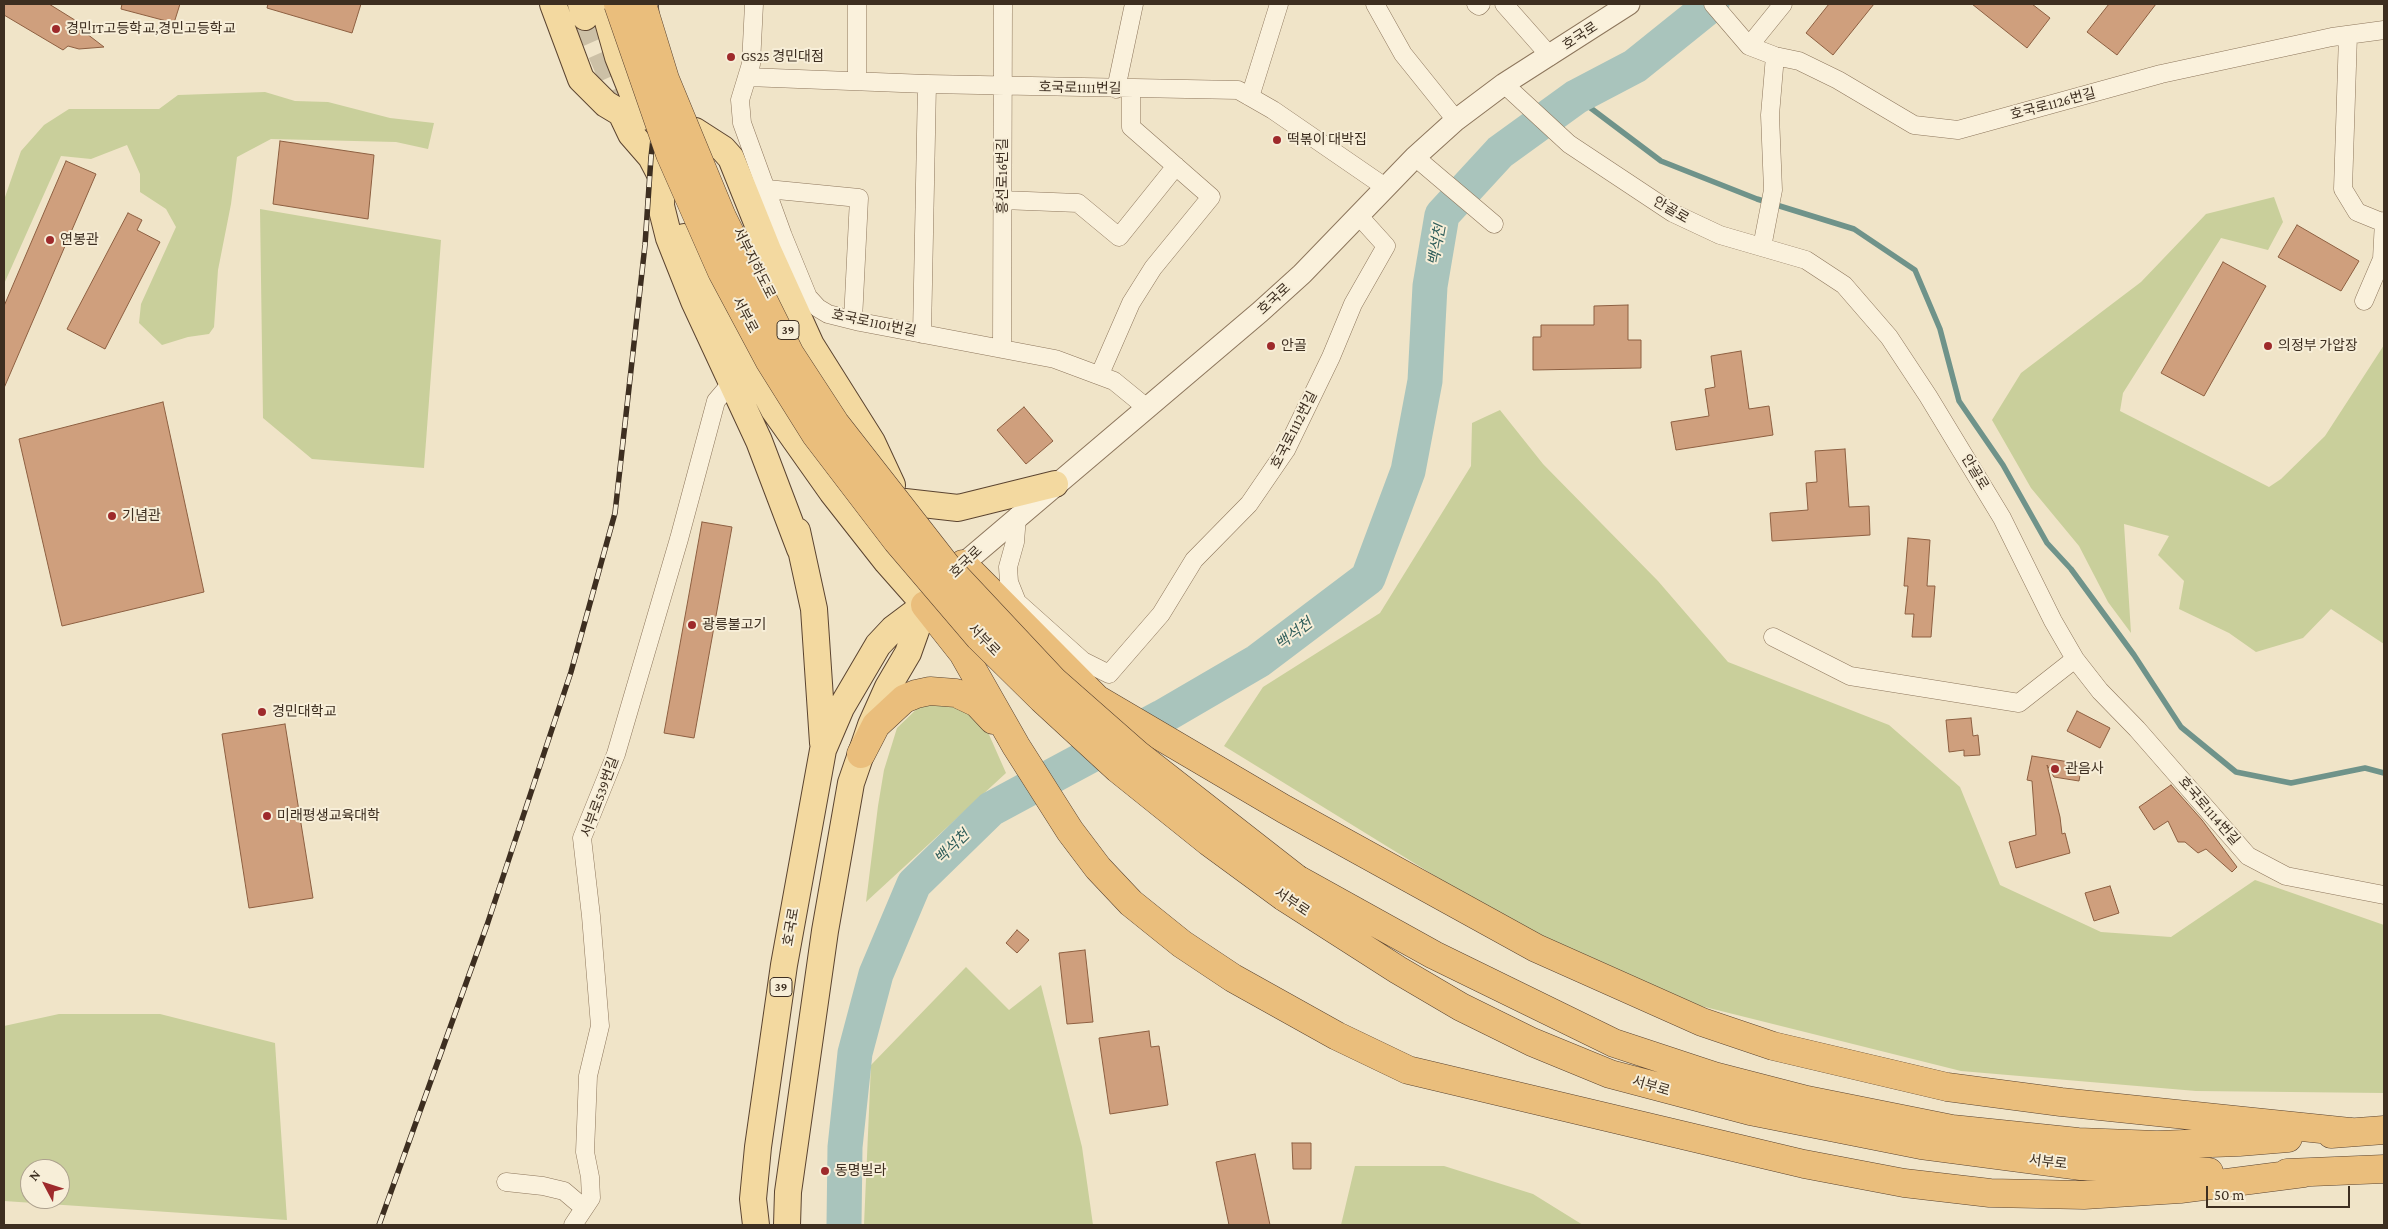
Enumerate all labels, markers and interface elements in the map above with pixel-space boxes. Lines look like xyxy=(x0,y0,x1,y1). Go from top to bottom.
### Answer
street label: 호국로 xyxy=(1559,18,1601,54)
place label: 경민IT고등학교,경민고등학교 xyxy=(66,21,236,37)
marker: 경민IT고등학교,경민고등학교 xyxy=(50,23,62,35)
place label: GS25 경민대점 xyxy=(741,49,824,65)
marker: GS25 경민대점 xyxy=(725,51,737,63)
street label: 호국로1111번길 xyxy=(1038,79,1122,97)
street label: 호국로1126번길 xyxy=(2009,85,2097,123)
place label: 떡볶이 대박집 xyxy=(1287,132,1367,148)
marker: 떡볶이 대박집 xyxy=(1271,134,1283,146)
street label: 흥선로16번길 xyxy=(995,138,1011,214)
street label: 안골로 xyxy=(1650,193,1692,227)
water label: 백석천 xyxy=(1425,223,1449,267)
street label: 서부지하도로 xyxy=(729,225,779,301)
place label: 연봉관 xyxy=(60,232,99,248)
marker: 연봉관 xyxy=(44,234,56,246)
street label: 호국로 xyxy=(1254,280,1294,318)
street label: 서부로 xyxy=(729,294,761,336)
street label: 호국로1101번길 xyxy=(830,306,918,340)
road number: 39 xyxy=(777,320,799,340)
place label: 안골 xyxy=(1281,338,1307,354)
place label: 의정부 가압장 xyxy=(2278,338,2358,354)
marker: 안골 xyxy=(1265,340,1277,352)
marker: 의정부 가압장 xyxy=(2262,340,2274,352)
street label: 호국로1112번길 xyxy=(1267,388,1321,472)
street label: 안골로 xyxy=(1958,451,1992,493)
place label: 기념관 xyxy=(122,508,161,524)
marker: 기념관 xyxy=(106,510,118,522)
street label: 호국로 xyxy=(946,543,986,581)
water label: 백석천 xyxy=(1272,614,1316,654)
place label: 광릉불고기 xyxy=(702,617,766,633)
marker: 광릉불고기 xyxy=(686,619,698,631)
street label: 서부로 xyxy=(965,620,1003,660)
place label: 경민대학교 xyxy=(272,704,336,720)
marker: 경민대학교 xyxy=(256,706,268,718)
street label: 서부로539번길 xyxy=(578,754,622,840)
place label: 관음사 xyxy=(2065,761,2104,777)
marker: 관음사 xyxy=(2049,763,2061,775)
street label: 호국로1114번길 xyxy=(2175,773,2243,849)
place label: 미래평생교육대학 xyxy=(277,808,380,824)
marker: 미래평생교육대학 xyxy=(261,810,273,822)
water label: 백석천 xyxy=(931,826,973,868)
street label: 서부로 xyxy=(1271,884,1313,920)
street label: 호국로 xyxy=(779,907,803,947)
road number: 39 xyxy=(770,978,792,996)
street label: 서부로 xyxy=(1630,1073,1672,1099)
street label: 서부로 xyxy=(2028,1151,2068,1173)
north arrow xyxy=(20,1159,70,1209)
place label: 동명빌라 xyxy=(835,1163,887,1179)
marker: 동명빌라 xyxy=(819,1165,831,1177)
text: N xyxy=(25,1166,43,1184)
scale bar xyxy=(2208,1176,2352,1208)
text: 50 m xyxy=(2214,1187,2244,1203)

